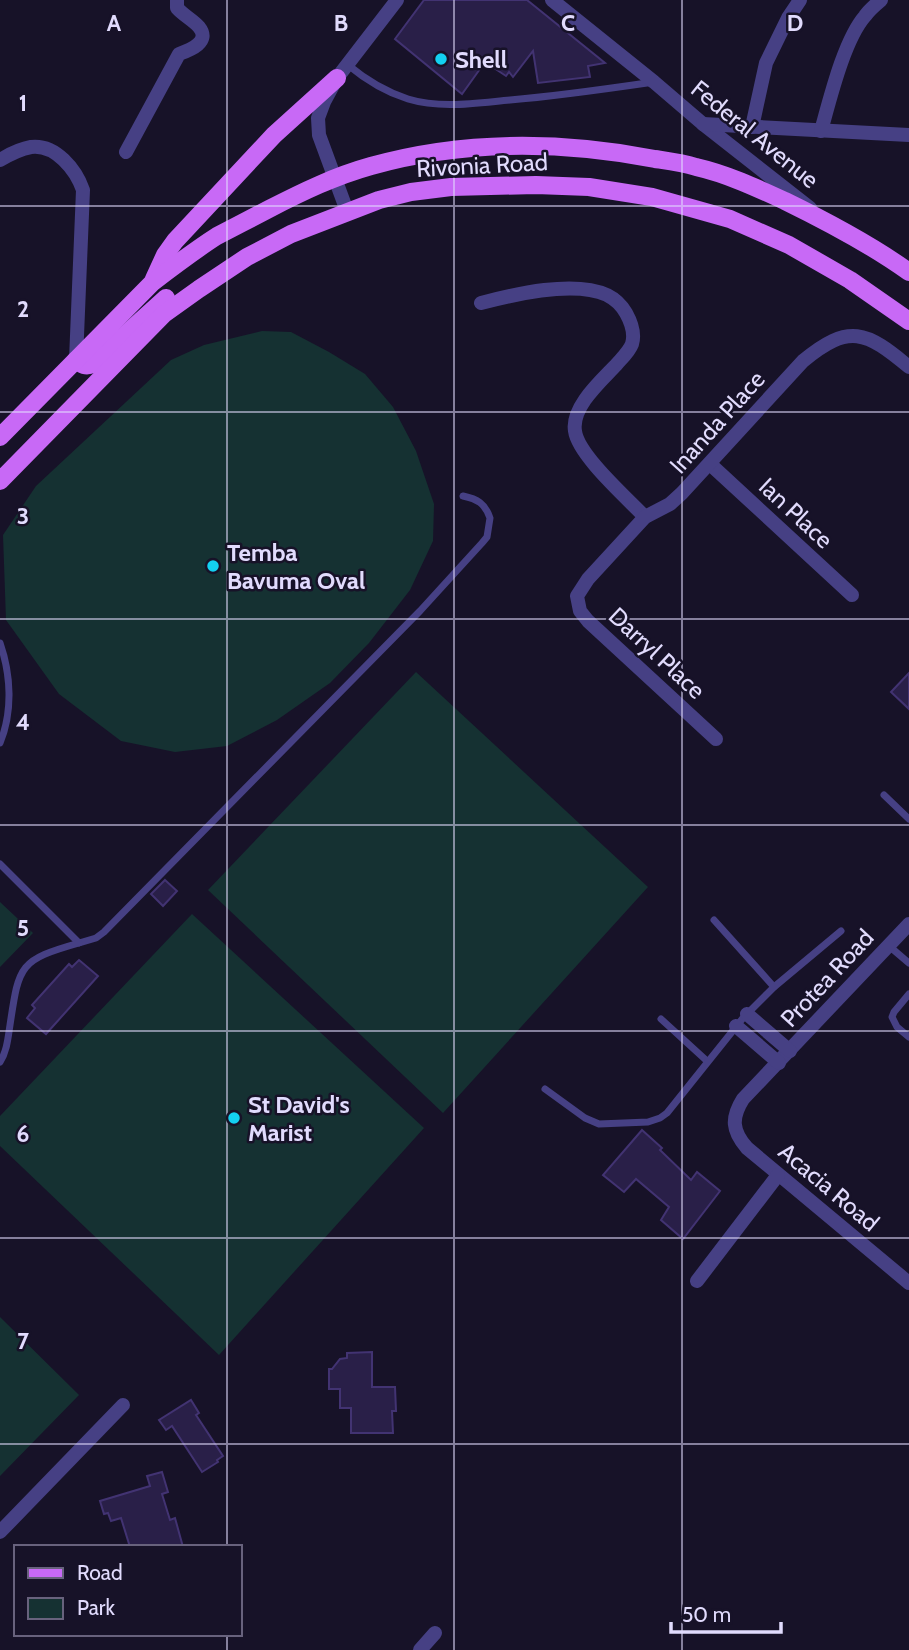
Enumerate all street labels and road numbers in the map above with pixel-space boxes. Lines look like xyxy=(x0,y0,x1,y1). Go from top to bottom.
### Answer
street label: Federal Avenue xyxy=(685,74,825,194)
street label: Rivonia Road xyxy=(415,147,549,183)
street label: Inanda Place xyxy=(663,365,771,479)
street label: Ian Place xyxy=(753,472,839,554)
street label: Darryl Place xyxy=(603,601,711,705)
street label: Protea Road xyxy=(774,923,880,1033)
street label: Acacia Road xyxy=(773,1137,885,1237)

